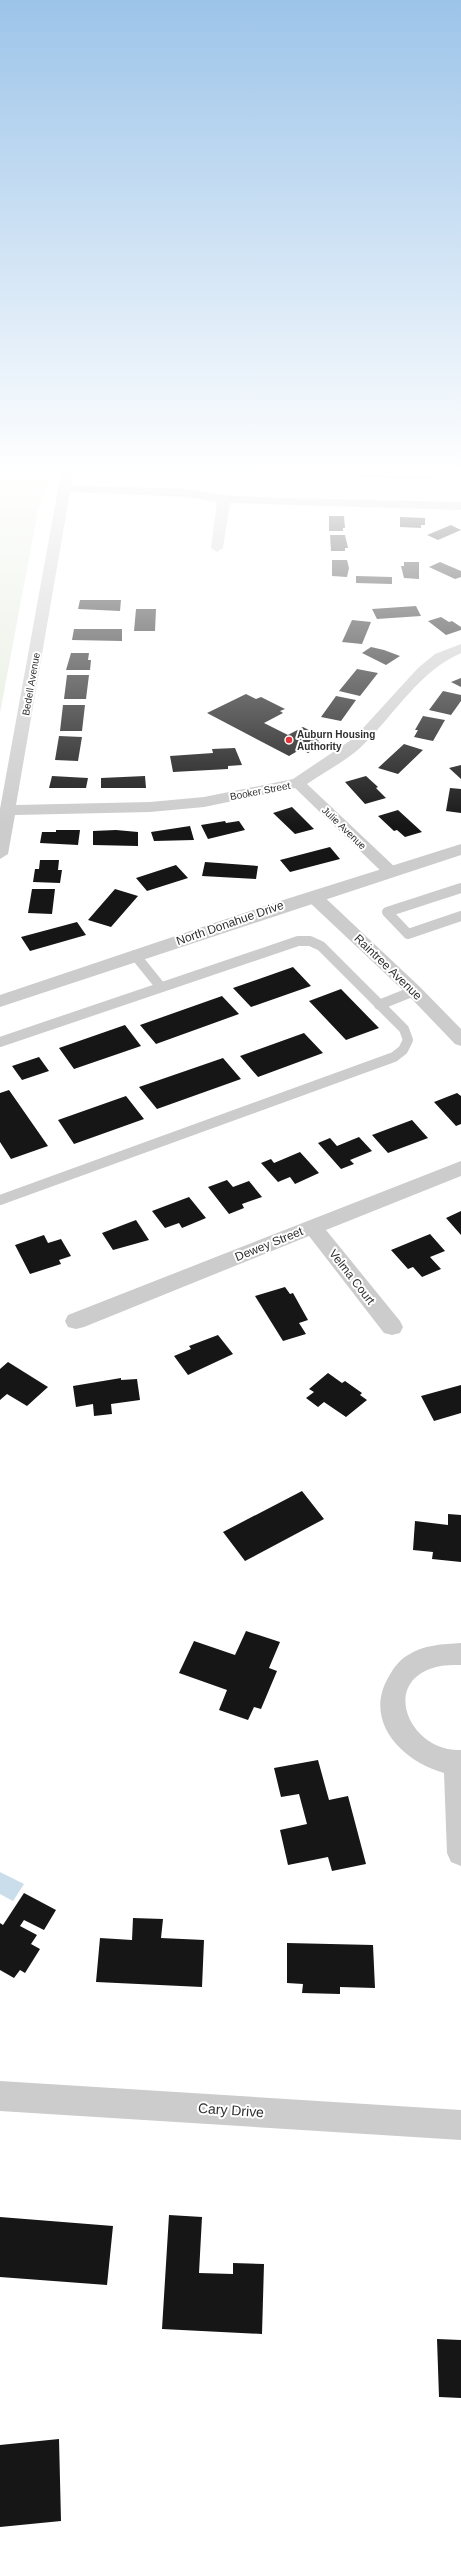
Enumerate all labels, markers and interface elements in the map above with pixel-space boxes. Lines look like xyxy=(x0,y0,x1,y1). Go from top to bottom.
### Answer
street label: Bedell Avenue xyxy=(20,651,42,716)
place label: Auburn Housing Authority xyxy=(297,729,375,752)
marker: Auburn Housing Authority xyxy=(284,735,294,745)
street label: Booker Street xyxy=(229,780,291,802)
street label: Julie Avenue xyxy=(320,804,368,852)
street label: North Donahue Drive xyxy=(174,898,286,948)
street label: Raintree Avenue xyxy=(351,931,425,1003)
street label: Dewey Street xyxy=(233,1224,306,1264)
street label: Velma Court xyxy=(326,1247,378,1308)
street label: Cary Drive xyxy=(197,2100,265,2120)

